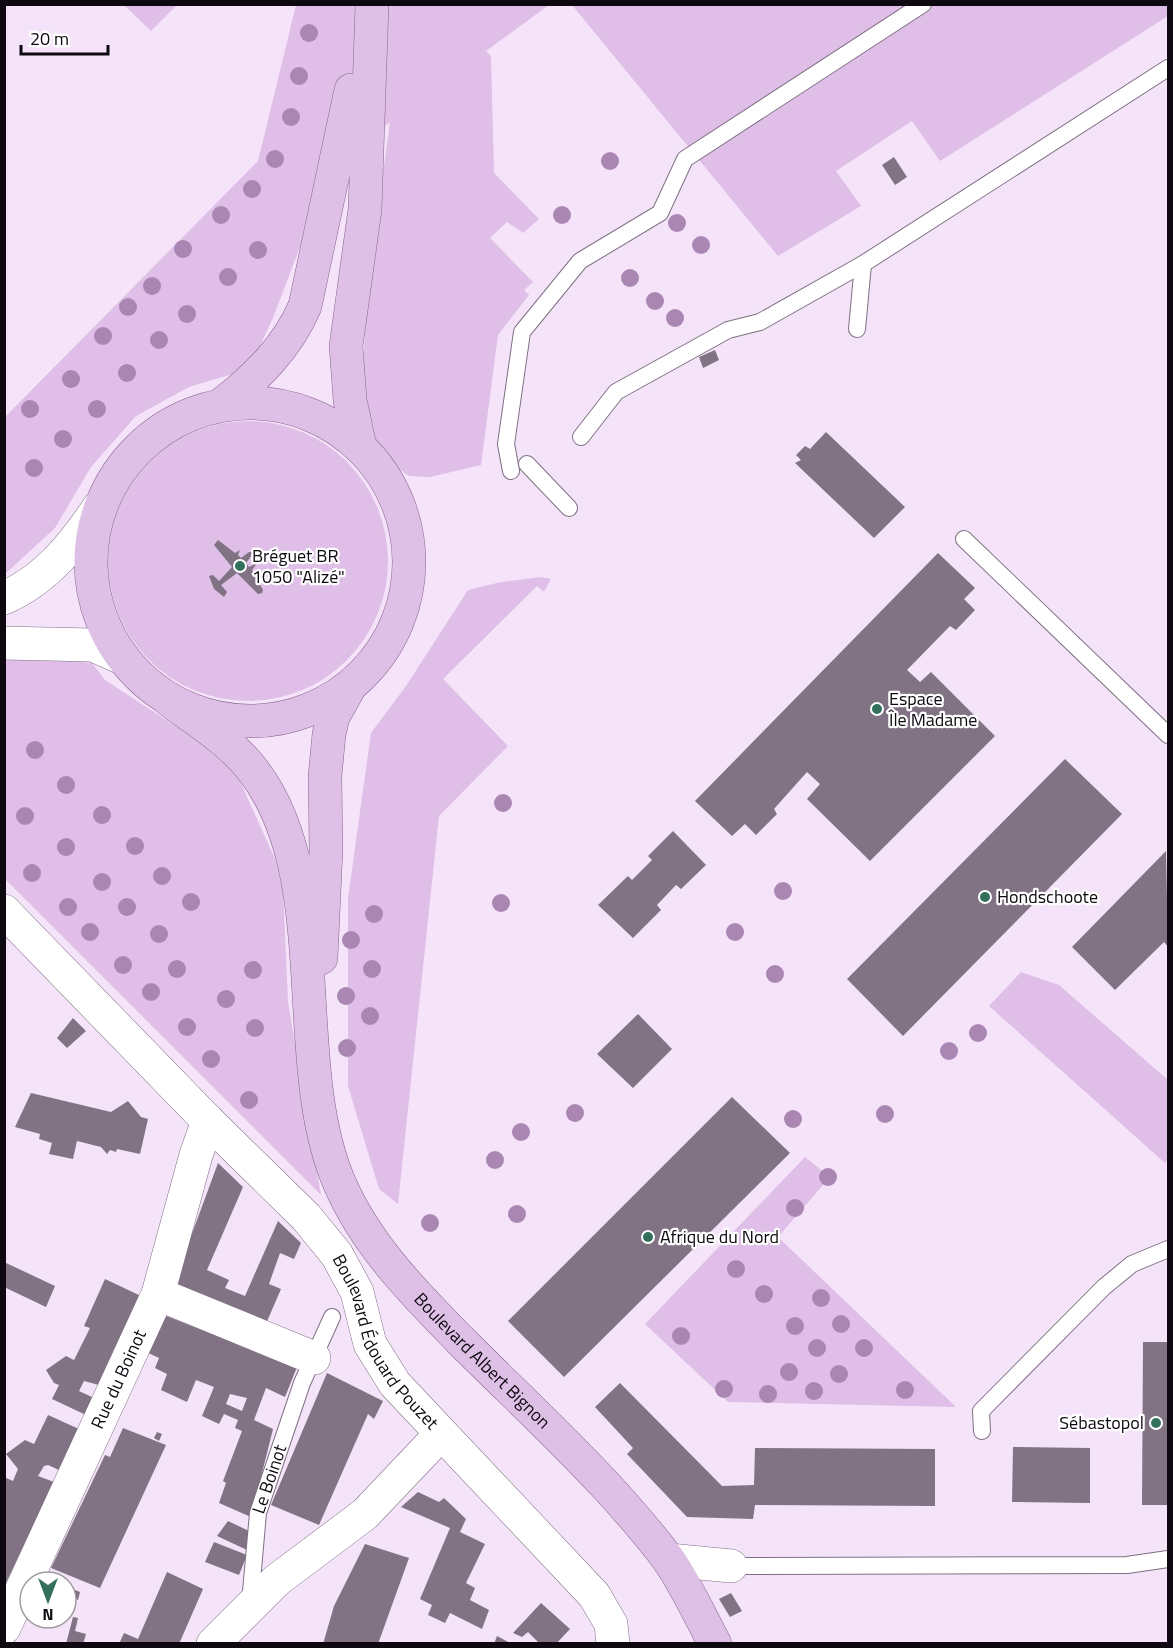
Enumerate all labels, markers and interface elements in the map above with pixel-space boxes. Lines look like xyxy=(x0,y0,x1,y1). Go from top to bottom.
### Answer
scale bar xyxy=(21,18,108,56)
text: 20 m xyxy=(30,25,69,52)
place label: Bréguet BR 1050 "Alizé" xyxy=(252,542,345,590)
marker: Bréguet BR 1050 "Alizé" xyxy=(233,559,247,573)
place label: Espace Île Madame xyxy=(888,685,977,733)
marker: Espace Île Madame xyxy=(870,702,884,716)
place label: Hondschoote xyxy=(997,883,1098,910)
marker: Hondschoote xyxy=(978,890,992,904)
place label: Afrique du Nord xyxy=(660,1223,779,1250)
marker: Afrique du Nord xyxy=(641,1230,655,1244)
street label: Boulevard Édouard Pouzet xyxy=(326,1249,446,1436)
street label: Boulevard Albert Bignon xyxy=(408,1286,557,1435)
street label: Rue du Boinot xyxy=(84,1324,153,1433)
place label: Sébastopol xyxy=(1059,1409,1144,1436)
marker: Sébastopol xyxy=(1149,1416,1163,1430)
street label: Le Boinot xyxy=(245,1440,293,1517)
north arrow xyxy=(18,1570,78,1630)
text: N xyxy=(42,1603,54,1627)

